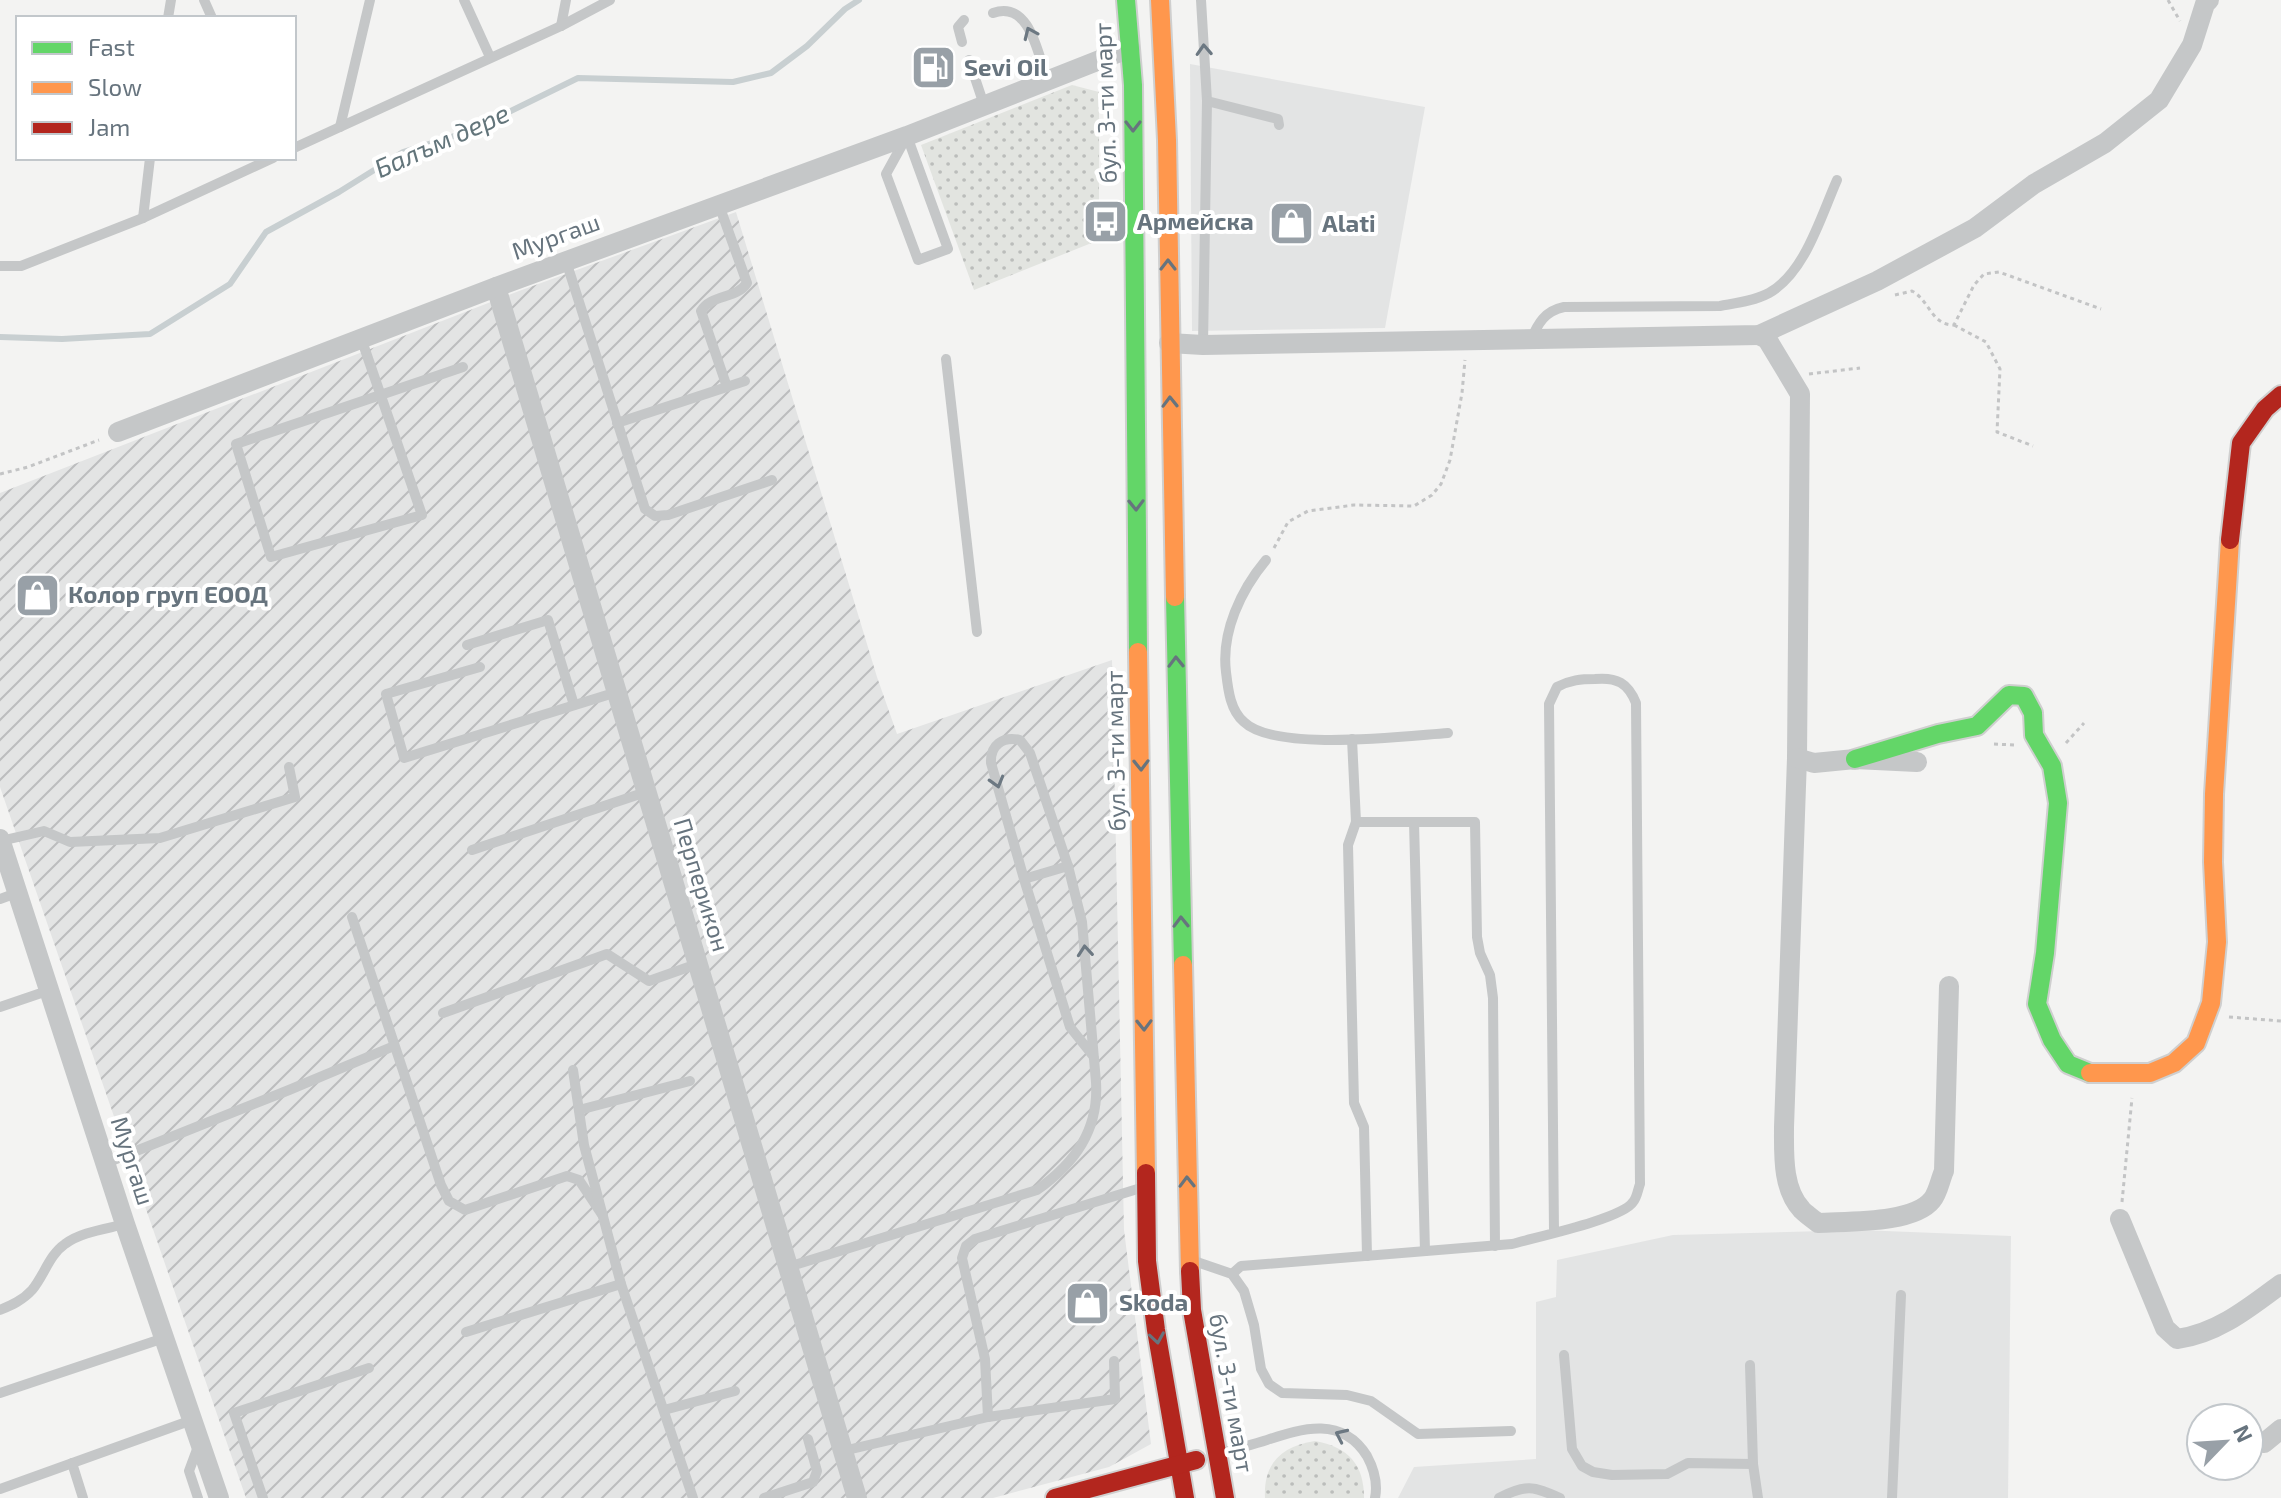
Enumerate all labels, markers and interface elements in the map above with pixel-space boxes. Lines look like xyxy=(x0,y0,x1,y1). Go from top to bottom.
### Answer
legend xyxy=(16,16,296,160)
street label: бул. 3-ти март xyxy=(1087,22,1123,184)
one-way arrow xyxy=(1023,27,1039,42)
text: Fast xyxy=(88,32,135,61)
one-way arrow xyxy=(1196,43,1213,56)
fuel station icon: Sevi Oil xyxy=(909,44,957,92)
place label: Sevi Oil xyxy=(964,52,1048,81)
text: Slow xyxy=(88,72,142,101)
water label: Балъм дере xyxy=(369,96,514,183)
text: Jam xyxy=(88,112,130,141)
one-way arrow xyxy=(1124,120,1142,133)
bus stop icon: Армейска xyxy=(1082,198,1130,246)
shop icon: Alati xyxy=(1267,200,1315,248)
street label: Мургаш xyxy=(508,206,604,266)
place label: Армейска xyxy=(1137,206,1254,235)
place label: Alati xyxy=(1322,208,1376,237)
one-way arrow xyxy=(1159,258,1177,271)
one-way arrow xyxy=(1161,395,1179,408)
one-way arrow xyxy=(1127,499,1145,512)
shop icon: Колор груп ЕООД xyxy=(13,571,61,619)
place label: Колор груп ЕООД xyxy=(68,579,268,608)
one-way arrow xyxy=(1167,655,1184,668)
street label: бул. 3-ти март xyxy=(1099,670,1131,832)
one-way arrow xyxy=(1132,759,1150,772)
one-way arrow xyxy=(987,774,1004,788)
street label: Перперикон xyxy=(668,814,737,955)
one-way arrow xyxy=(1173,915,1190,928)
one-way arrow xyxy=(1076,944,1093,957)
one-way arrow xyxy=(1135,1019,1153,1032)
street label: Мургаш xyxy=(105,1113,161,1209)
one-way arrow xyxy=(1179,1175,1196,1188)
shop icon: Skoda xyxy=(1064,1279,1112,1327)
place label: Skoda xyxy=(1119,1287,1188,1316)
street label: бул. 3-ти март xyxy=(1203,1311,1261,1475)
one-way arrow xyxy=(1148,1331,1165,1345)
north arrow xyxy=(2185,1402,2265,1482)
text: N xyxy=(2229,1420,2259,1446)
one-way arrow xyxy=(1335,1429,1350,1445)

